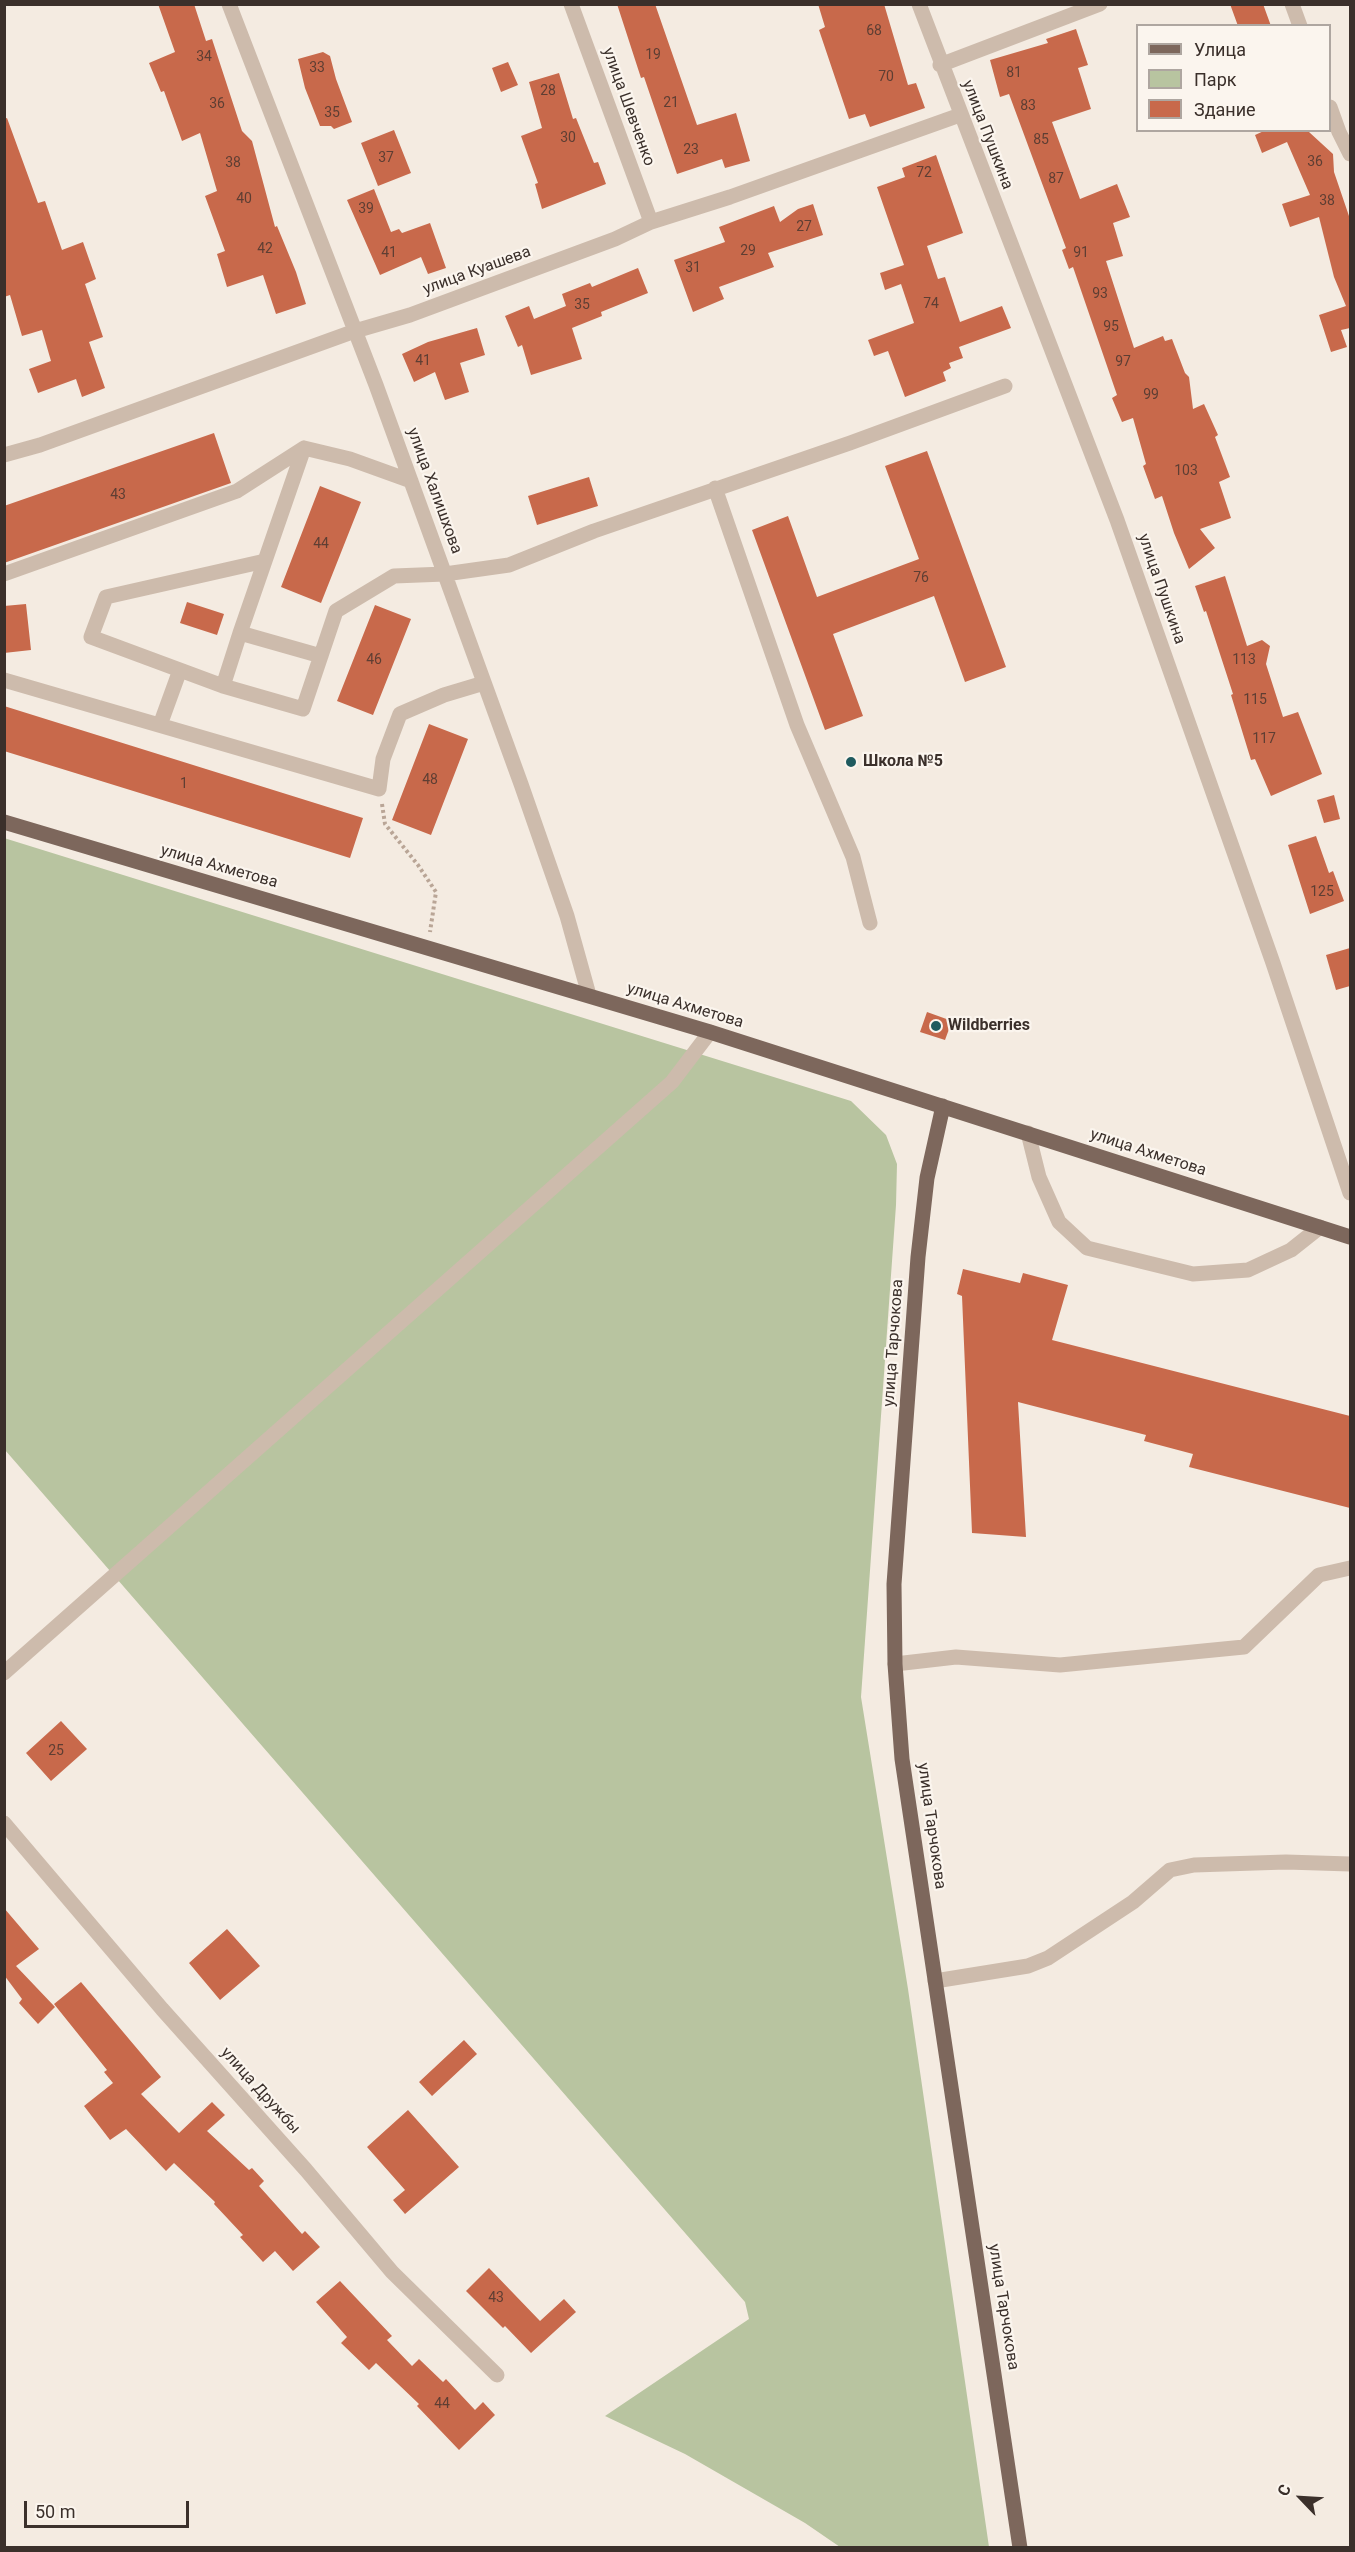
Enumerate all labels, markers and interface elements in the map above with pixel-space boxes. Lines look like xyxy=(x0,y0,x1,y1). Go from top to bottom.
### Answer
house number: 68 xyxy=(866,23,882,39)
legend xyxy=(1136,24,1331,132)
text: Улица xyxy=(1194,39,1246,60)
street label: улица Шевченко xyxy=(598,45,658,169)
house number: 19 xyxy=(645,47,661,63)
house number: 34 xyxy=(196,49,212,65)
house number: 33 xyxy=(309,60,325,76)
house number: 81 xyxy=(1006,65,1022,81)
house number: 70 xyxy=(878,69,894,85)
text: Парк xyxy=(1194,69,1236,90)
street label: улица Пушкина xyxy=(957,78,1017,192)
house number: 28 xyxy=(540,83,556,99)
house number: 21 xyxy=(663,95,679,111)
house number: 36 xyxy=(209,96,225,112)
house number: 83 xyxy=(1020,98,1036,114)
text: Здание xyxy=(1194,99,1256,120)
house number: 35 xyxy=(324,105,340,121)
house number: 30 xyxy=(560,130,576,146)
house number: 85 xyxy=(1033,132,1049,148)
house number: 23 xyxy=(683,142,699,158)
house number: 37 xyxy=(378,150,394,166)
house number: 36 xyxy=(1307,154,1323,170)
house number: 38 xyxy=(225,155,241,171)
house number: 72 xyxy=(916,165,932,181)
house number: 87 xyxy=(1048,171,1064,187)
house number: 40 xyxy=(236,191,252,207)
house number: 38 xyxy=(1319,193,1335,209)
house number: 39 xyxy=(358,201,374,217)
house number: 27 xyxy=(796,219,812,235)
house number: 42 xyxy=(257,241,273,257)
street label: улица Куашева xyxy=(420,243,534,299)
house number: 29 xyxy=(740,243,756,259)
house number: 41 xyxy=(381,245,397,261)
house number: 91 xyxy=(1073,245,1089,261)
house number: 31 xyxy=(685,260,701,276)
house number: 93 xyxy=(1092,286,1108,302)
house number: 74 xyxy=(923,296,939,312)
house number: 35 xyxy=(574,297,590,313)
house number: 95 xyxy=(1103,319,1119,335)
house number: 41 xyxy=(415,353,431,369)
house number: 97 xyxy=(1115,354,1131,370)
house number: 99 xyxy=(1143,387,1159,403)
street label: улица Халишхова xyxy=(402,425,466,557)
house number: 103 xyxy=(1174,463,1198,479)
house number: 43 xyxy=(110,487,126,503)
street label: улица Пушкина xyxy=(1133,531,1189,647)
house number: 44 xyxy=(313,536,329,552)
house number: 76 xyxy=(913,570,929,586)
house number: 46 xyxy=(366,652,382,668)
house number: 113 xyxy=(1232,652,1256,668)
house number: 115 xyxy=(1243,692,1267,708)
house number: 117 xyxy=(1252,731,1276,747)
place label: Школа №5 xyxy=(863,752,943,772)
marker: Школа №5 xyxy=(844,755,858,769)
house number: 48 xyxy=(422,772,438,788)
house number: 1 xyxy=(180,776,188,792)
street label: улица Ахметова xyxy=(158,841,280,893)
house number: 125 xyxy=(1310,884,1334,900)
street label: улица Ахметова xyxy=(624,979,746,1033)
place label: Wildberries xyxy=(948,1016,1030,1036)
marker: Wildberries xyxy=(929,1019,943,1033)
street label: улица Ахметова xyxy=(1088,1125,1208,1181)
street label: улица Тарчокова xyxy=(880,1279,908,1407)
house number: 25 xyxy=(48,1743,64,1759)
street label: улица Тарчокова xyxy=(913,1762,949,1890)
street label: улица Дружбы xyxy=(216,2044,304,2138)
street label: улица Тарчокова xyxy=(984,2243,1022,2371)
house number: 43 xyxy=(488,2290,504,2306)
house number: 44 xyxy=(434,2396,450,2412)
north arrow xyxy=(1271,2468,1331,2528)
text: С xyxy=(1273,2481,1295,2499)
scale bar xyxy=(27,2489,192,2527)
text: 50 m xyxy=(35,2501,75,2522)

